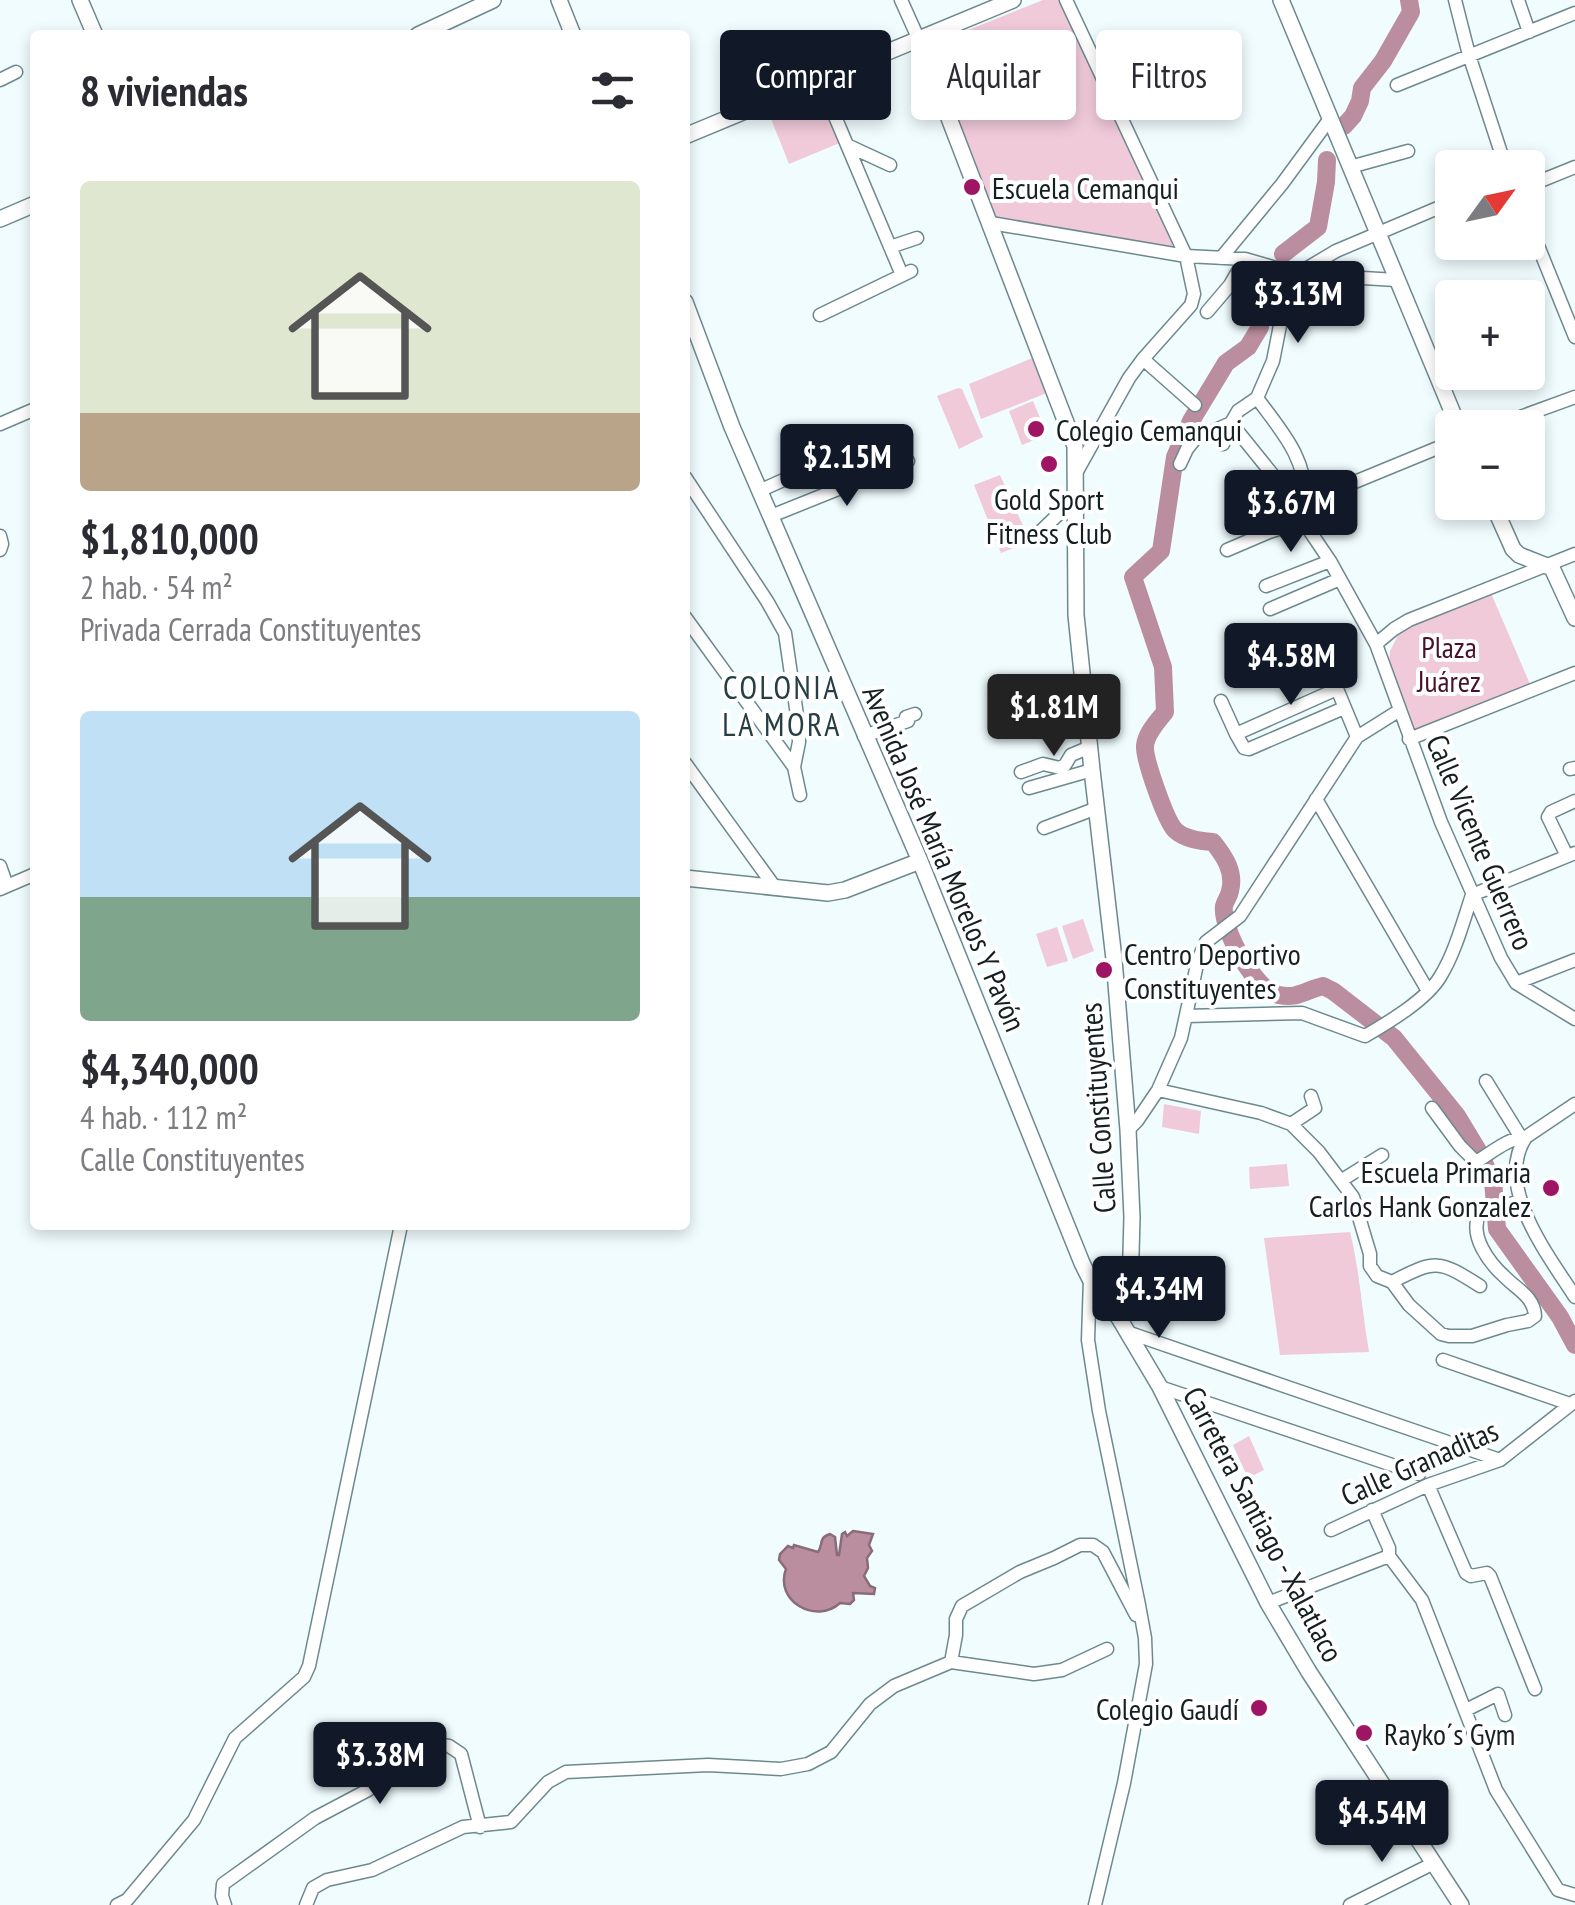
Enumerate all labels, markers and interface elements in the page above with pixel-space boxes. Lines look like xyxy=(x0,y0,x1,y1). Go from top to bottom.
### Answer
chip: Comprar xyxy=(720,30,891,120)
chip: Alquilar xyxy=(911,30,1076,120)
chip: Filtros xyxy=(1096,30,1242,120)
text: 8 viviendas xyxy=(80,63,248,118)
icon: filters xyxy=(585,63,640,118)
north arrow xyxy=(1435,150,1545,260)
map controls xyxy=(1435,150,1545,520)
place label: Escuela Cemanqui xyxy=(992,168,1179,207)
marker: Escuela Cemanqui xyxy=(961,176,983,198)
icon: home xyxy=(270,246,450,426)
pin: $3.13M xyxy=(1217,261,1379,346)
text: $3.13M xyxy=(1253,272,1343,314)
button: + xyxy=(1435,280,1545,390)
place label: Colegio Cemanqui xyxy=(1056,410,1242,449)
button: − xyxy=(1435,410,1545,520)
marker: Colegio Cemanqui xyxy=(1025,418,1047,440)
pin: $2.15M xyxy=(766,424,928,509)
text: $2.15M xyxy=(802,435,892,477)
marker: Gold Sport Fitness Club xyxy=(1038,453,1060,475)
pin: $3.67M xyxy=(1210,470,1372,555)
place label: Gold Sport Fitness Club xyxy=(986,479,1112,552)
text: $3.67M xyxy=(1246,481,1336,523)
text: $1,810,000 xyxy=(80,511,259,566)
text: 2 hab. · 54 m² xyxy=(80,566,233,608)
text: Privada Cerrada Constituyentes xyxy=(80,608,421,650)
pin: $4.58M xyxy=(1210,623,1372,708)
park label: Plaza Juárez xyxy=(1416,627,1481,700)
text: $4.58M xyxy=(1246,634,1336,676)
district label: COLONIA LA MORA xyxy=(722,666,842,745)
pin: $1.81M xyxy=(973,674,1135,759)
street label: Avenida José María Morelos Y Pavón xyxy=(854,679,1036,1037)
text: $1.81M xyxy=(1009,685,1099,727)
street label: Calle Vicente Guerrero xyxy=(1418,728,1544,956)
icon: home xyxy=(270,776,450,956)
place label: Centro Deportivo Constituyentes xyxy=(1124,934,1301,1007)
marker: Centro Deportivo Constituyentes xyxy=(1093,959,1115,981)
street label: Calle Constituyentes xyxy=(1070,1002,1124,1214)
text: $4,340,000 xyxy=(80,1041,259,1096)
text: 4 hab. · 112 m² xyxy=(80,1096,247,1138)
text: Calle Constituyentes xyxy=(80,1138,305,1180)
place label: Escuela Primaria Carlos Hank Gonzalez xyxy=(1309,1152,1531,1225)
marker: Escuela Primaria Carlos Hank Gonzalez xyxy=(1540,1177,1562,1199)
pin: $4.34M xyxy=(1078,1256,1240,1341)
text: $4.34M xyxy=(1114,1267,1204,1309)
street label: Carretera Santiago - Xalatlaco xyxy=(1175,1380,1353,1668)
street label: Calle Granaditas xyxy=(1334,1410,1504,1514)
place label: Colegio Gaudí xyxy=(1096,1689,1239,1728)
marker: Colegio Gaudí xyxy=(1248,1697,1270,1719)
place label: Rayko´s Gym xyxy=(1384,1714,1515,1753)
pin: $3.38M xyxy=(299,1722,461,1807)
marker: Rayko´s Gym xyxy=(1353,1722,1375,1744)
text: $3.38M xyxy=(335,1733,425,1775)
pin: $4.54M xyxy=(1301,1780,1463,1865)
text: $4.54M xyxy=(1337,1791,1427,1833)

